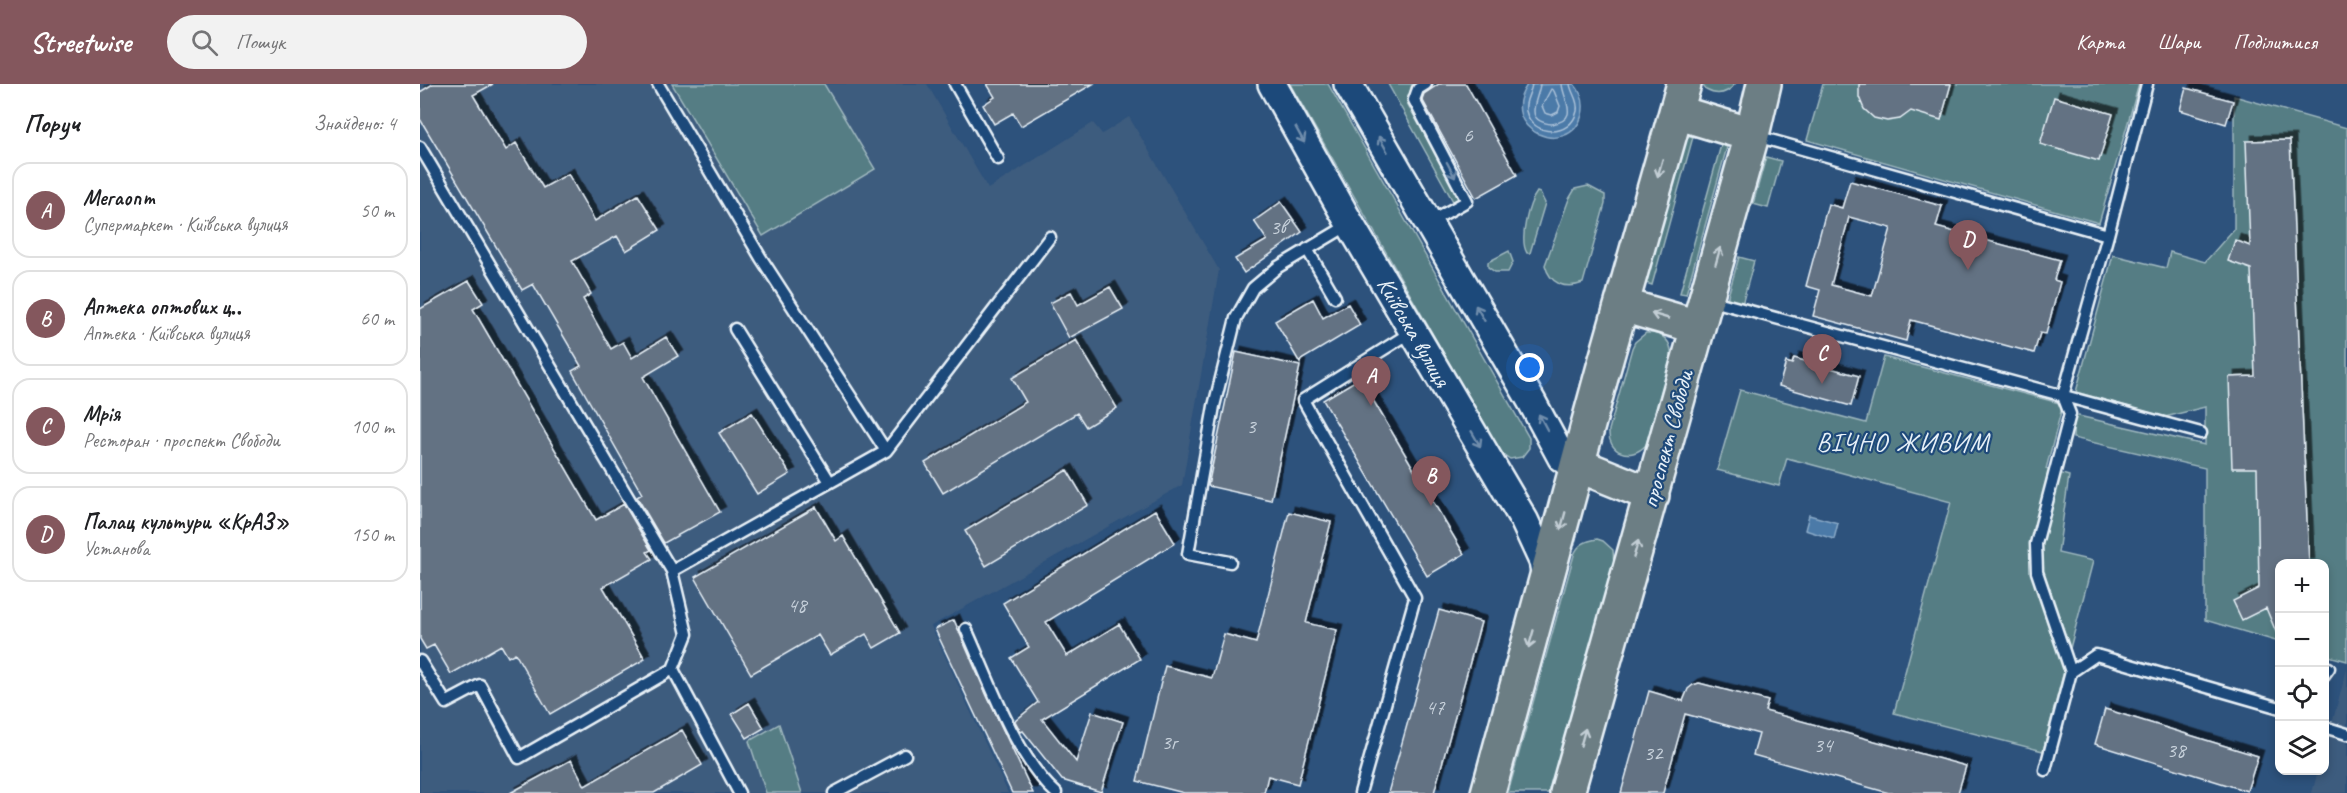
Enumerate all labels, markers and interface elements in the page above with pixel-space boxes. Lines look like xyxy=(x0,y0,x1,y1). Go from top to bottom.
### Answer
search box xyxy=(167,15,587,69)
text: Streetwise xyxy=(30,25,131,60)
icon: search xyxy=(188,26,221,59)
text: Пошук xyxy=(236,28,285,56)
text: Карта xyxy=(2076,29,2124,55)
text: Шари xyxy=(2157,29,2201,55)
text: Поділитися xyxy=(2234,29,2317,55)
text: Поруч xyxy=(24,107,80,140)
text: Знайдено: 4 xyxy=(314,111,396,136)
house number: 6 xyxy=(1463,122,1473,148)
one-way arrow xyxy=(1295,126,1307,143)
one-way arrow xyxy=(1377,136,1389,153)
one-way arrow xyxy=(1654,158,1666,177)
one-way arrow xyxy=(1446,161,1457,179)
text: Мегаопт xyxy=(83,184,155,212)
text: A xyxy=(40,198,51,223)
text: 50 m xyxy=(360,198,394,223)
text: Супермаркет · Київська вулиця xyxy=(83,212,287,237)
house number: 3в xyxy=(1270,214,1291,240)
pin: D xyxy=(1948,220,1988,270)
one-way arrow xyxy=(1713,247,1724,266)
street label: Київська вулиця xyxy=(1370,272,1458,393)
text: Аптека оптових ц‥ xyxy=(83,293,242,321)
one-way arrow xyxy=(1474,305,1486,322)
text: B xyxy=(40,306,51,331)
text: 60 m xyxy=(360,306,394,331)
one-way arrow xyxy=(1651,310,1670,321)
text: Аптека · Київська вулиця xyxy=(83,321,250,346)
pin: C xyxy=(1802,334,1842,384)
your location xyxy=(1515,353,1544,382)
pin: A xyxy=(1352,356,1390,406)
street label: проспект Свободи xyxy=(1634,366,1700,511)
text: Мрія xyxy=(83,400,120,428)
house number: 3 xyxy=(1246,413,1257,439)
text: C xyxy=(41,414,50,439)
text: 100 m xyxy=(351,414,394,439)
one-way arrow xyxy=(1537,414,1549,431)
district label: ВІЧНО ЖИВИМ xyxy=(1816,426,1991,459)
text: Ресторан · проспект Свободи xyxy=(83,428,280,453)
one-way arrow xyxy=(1471,430,1483,447)
pin: B xyxy=(1412,456,1450,506)
text: Палац культури «КрАЗ» xyxy=(83,508,289,536)
one-way arrow xyxy=(1557,511,1568,530)
text: D xyxy=(40,522,51,547)
text: 150 m xyxy=(351,522,394,547)
text: Установа xyxy=(83,536,150,561)
one-way arrow xyxy=(1631,540,1643,559)
map controls xyxy=(2275,559,2329,775)
button: + xyxy=(2275,559,2329,613)
house number: 48 xyxy=(788,592,809,618)
button: − xyxy=(2275,613,2329,667)
one-way arrow xyxy=(1525,629,1537,648)
button: locate xyxy=(2275,667,2329,721)
house number: 47 xyxy=(1426,694,1446,720)
button: layers xyxy=(2275,721,2329,775)
one-way arrow xyxy=(1578,728,1589,747)
house number: 3г xyxy=(1161,729,1180,755)
house number: 34 xyxy=(1814,732,1835,758)
house number: 38 xyxy=(2167,737,2188,763)
house number: 32 xyxy=(1644,740,1664,766)

